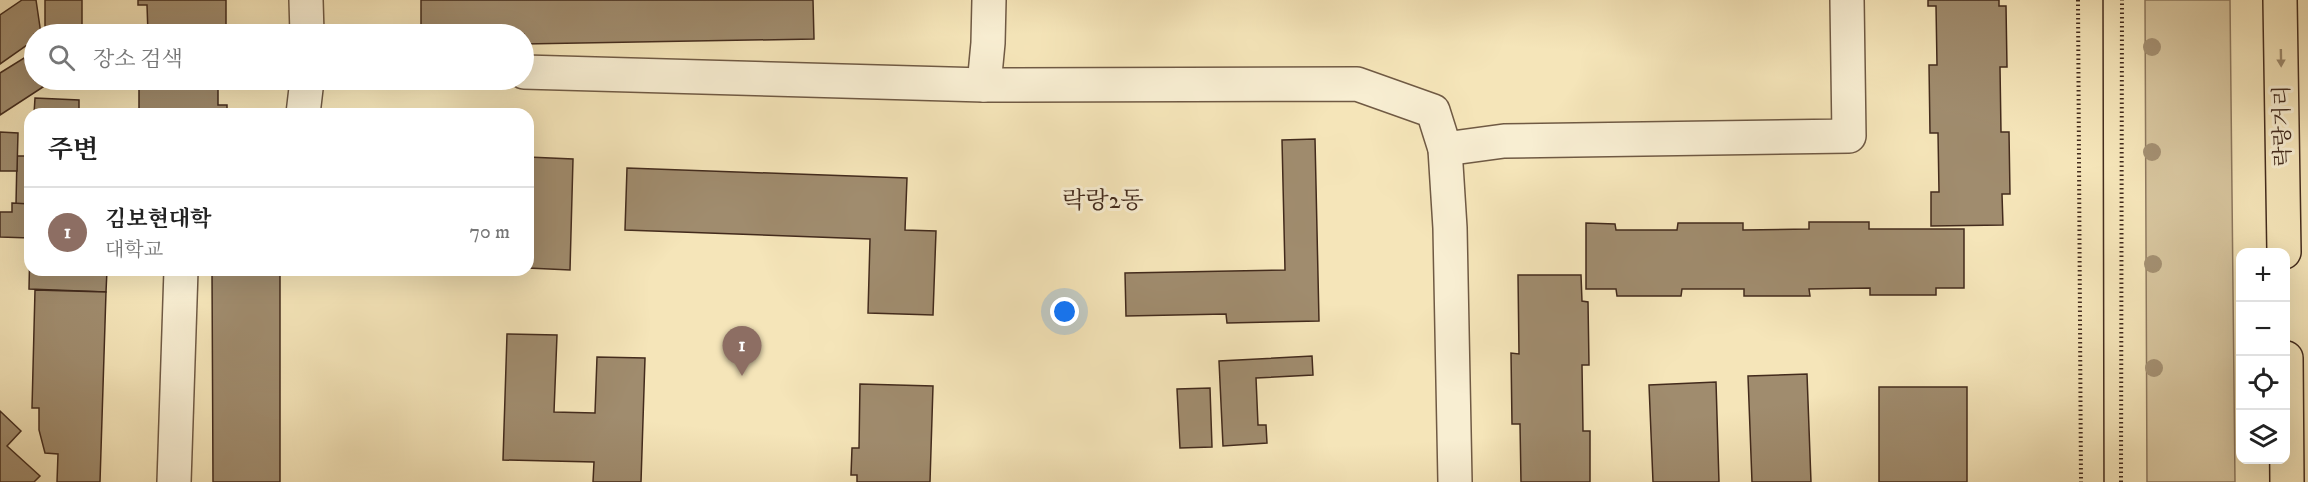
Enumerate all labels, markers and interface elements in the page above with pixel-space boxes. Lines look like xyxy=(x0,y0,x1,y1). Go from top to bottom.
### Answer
search box xyxy=(24,24,534,90)
icon: search xyxy=(45,41,78,74)
text: 장소 검색 xyxy=(93,46,183,73)
one-way arrow xyxy=(2276,49,2286,68)
street label: 락랑거리 xyxy=(2269,85,2297,167)
text: 주변 xyxy=(48,134,98,167)
district label: 락랑2동 xyxy=(1062,186,1144,216)
text: 김보현대학 xyxy=(105,206,211,233)
text: 1 xyxy=(64,220,71,245)
text: 70 m xyxy=(469,220,510,245)
text: 대학교 xyxy=(105,238,163,263)
map controls xyxy=(2236,248,2290,464)
button: + xyxy=(2236,248,2290,302)
your location xyxy=(1050,297,1079,326)
button: − xyxy=(2236,302,2290,356)
pin: 1 xyxy=(722,326,762,376)
button: locate xyxy=(2236,356,2290,410)
button: layers xyxy=(2236,410,2290,464)

